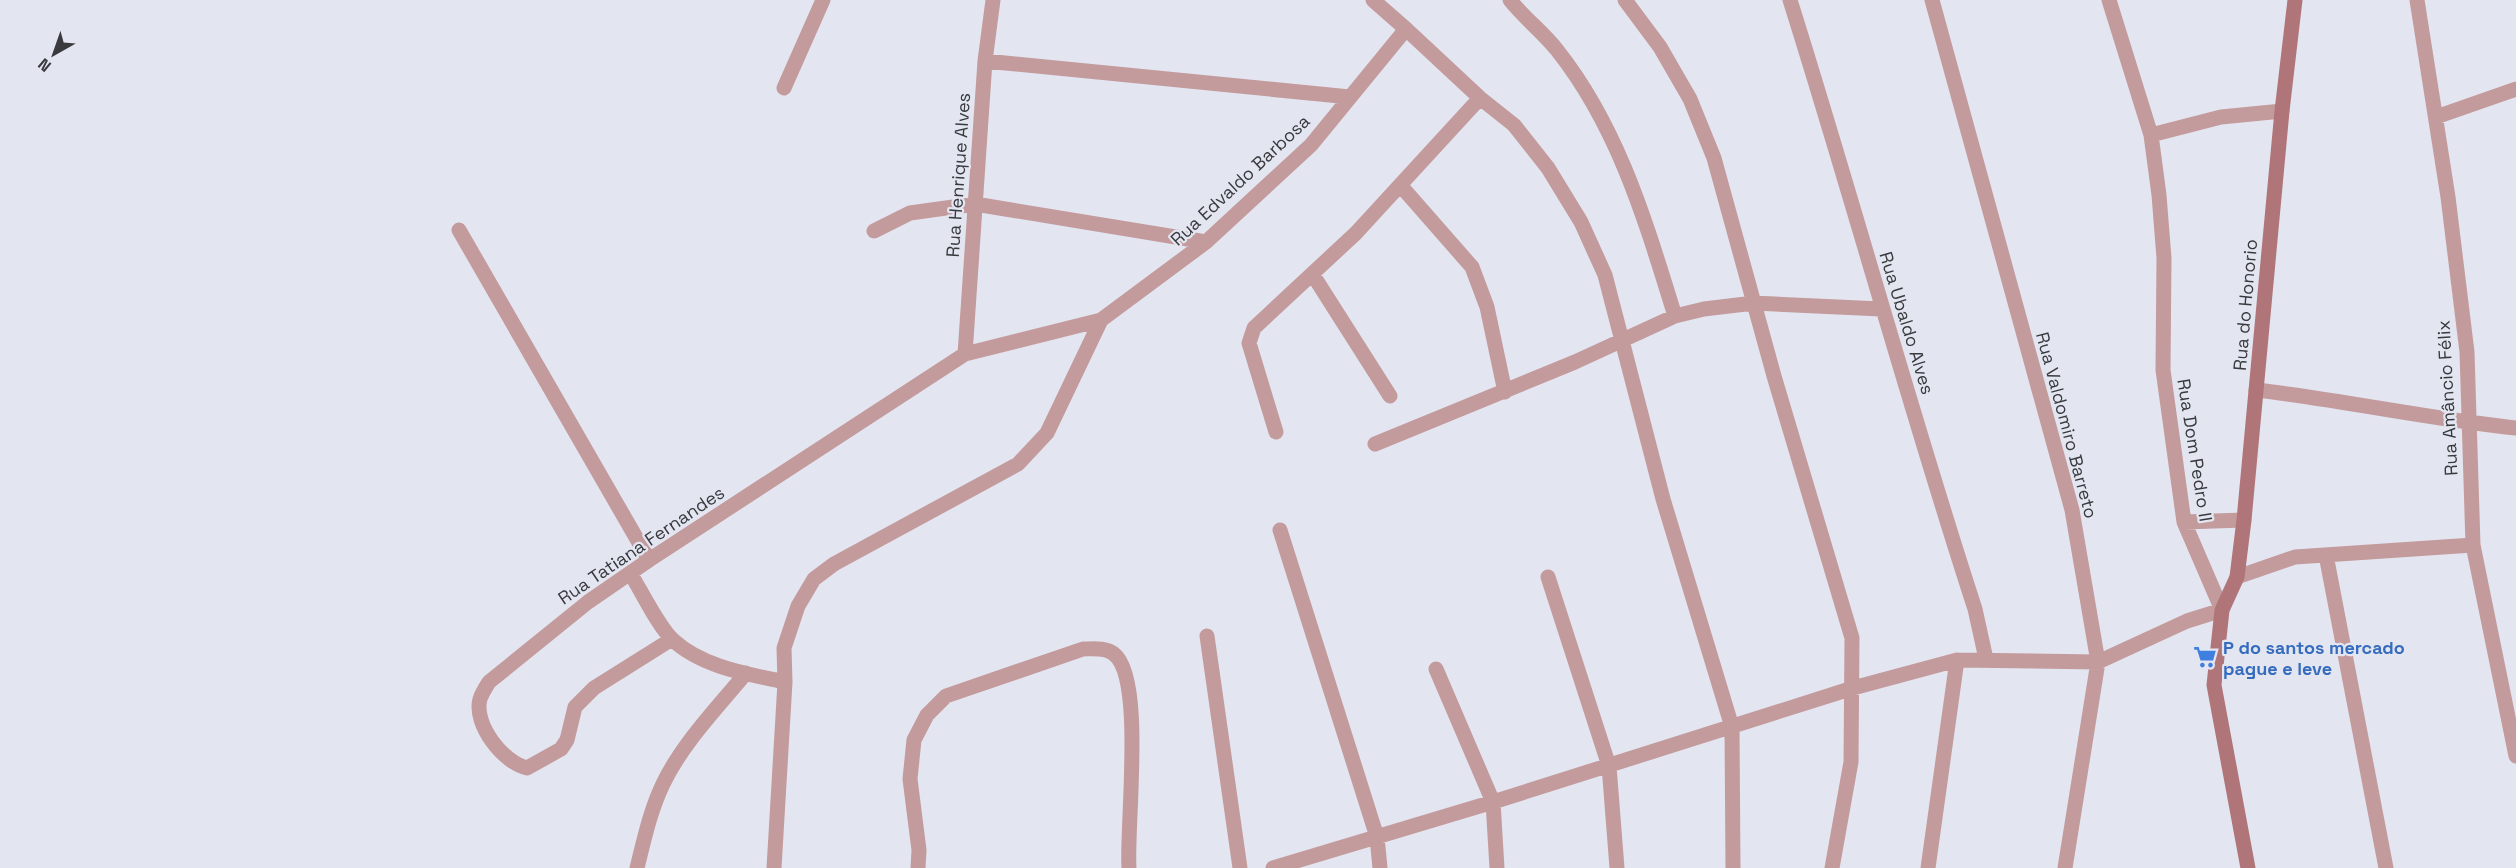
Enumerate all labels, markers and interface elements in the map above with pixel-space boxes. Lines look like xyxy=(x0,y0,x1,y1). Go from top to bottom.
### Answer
north arrow xyxy=(24,24,84,84)
text: N xyxy=(34,54,56,77)
street label: Rua Henrique Alves xyxy=(941,92,975,258)
street label: Rua Edvaldo Barbosa xyxy=(1166,109,1314,251)
street label: Rua do Honorio xyxy=(2228,238,2262,372)
street label: Rua Ubaldo Alves xyxy=(1874,249,1940,397)
street label: Rua Amâncio Félix xyxy=(2431,320,2463,476)
street label: Rua Valdomiro Barreto xyxy=(2031,329,2103,521)
street label: Rua Dom Pedro II xyxy=(2172,377,2218,523)
street label: Rua Tatiana Fernandes xyxy=(553,481,729,609)
place label: P do santos mercado pague e leve xyxy=(2223,636,2405,680)
supermarket icon: P do santos mercado pague e leve xyxy=(2192,644,2218,670)

